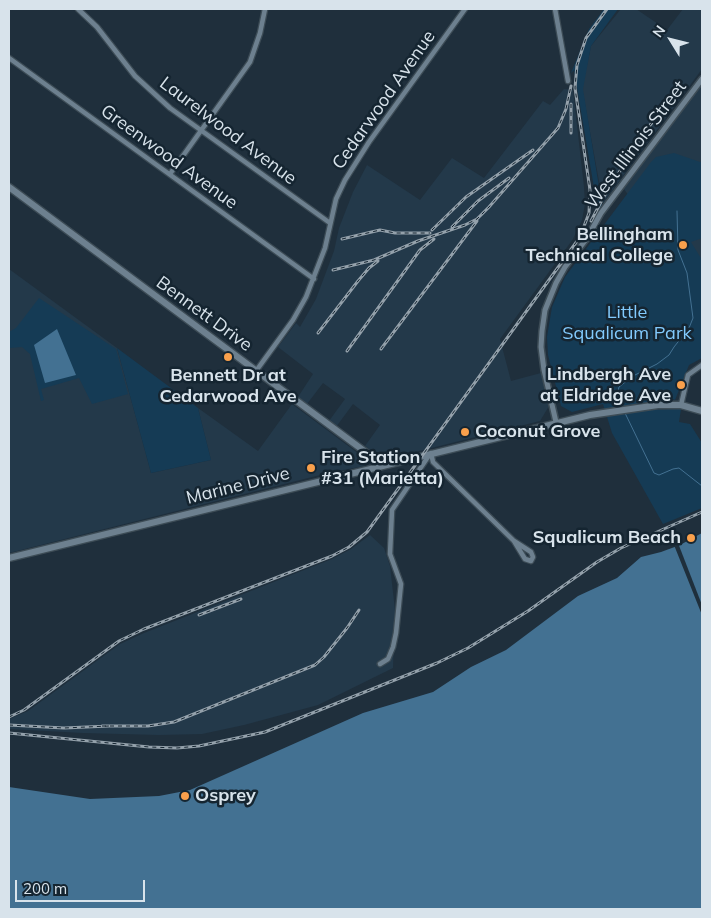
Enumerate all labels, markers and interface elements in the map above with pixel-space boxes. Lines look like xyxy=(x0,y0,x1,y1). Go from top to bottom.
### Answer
north arrow xyxy=(646,15,696,65)
text: N xyxy=(648,22,669,41)
street label: Cedarwood Avenue xyxy=(328,26,440,174)
street label: Laurelwood Avenue xyxy=(155,72,301,190)
street label: West Illinois Street xyxy=(581,77,691,213)
street label: Greenwood Avenue xyxy=(96,100,242,214)
place label: Bellingham Technical College xyxy=(525,224,673,266)
marker: Bellingham Technical College xyxy=(677,239,689,251)
street label: Bennett Drive xyxy=(152,272,256,356)
park label: Little Squalicum Park xyxy=(562,302,692,344)
marker: Bennett Dr at Cedarwood Ave xyxy=(222,351,234,363)
place label: Lindbergh Ave at Eldridge Ave xyxy=(540,364,671,406)
place label: Bennett Dr at Cedarwood Ave xyxy=(159,365,297,408)
marker: Lindbergh Ave at Eldridge Ave xyxy=(675,379,687,391)
place label: Coconut Grove xyxy=(475,421,600,443)
marker: Coconut Grove xyxy=(459,426,471,438)
place label: Fire Station #31 (Marietta) xyxy=(321,447,444,489)
marker: Fire Station #31 (Marietta) xyxy=(305,462,317,474)
street label: Marine Drive xyxy=(184,463,292,509)
place label: Squalicum Beach xyxy=(533,527,681,549)
marker: Squalicum Beach xyxy=(685,532,697,544)
place label: Osprey xyxy=(195,785,256,807)
marker: Osprey xyxy=(179,790,191,802)
scale bar xyxy=(18,870,148,902)
text: 200 m xyxy=(23,879,67,898)

